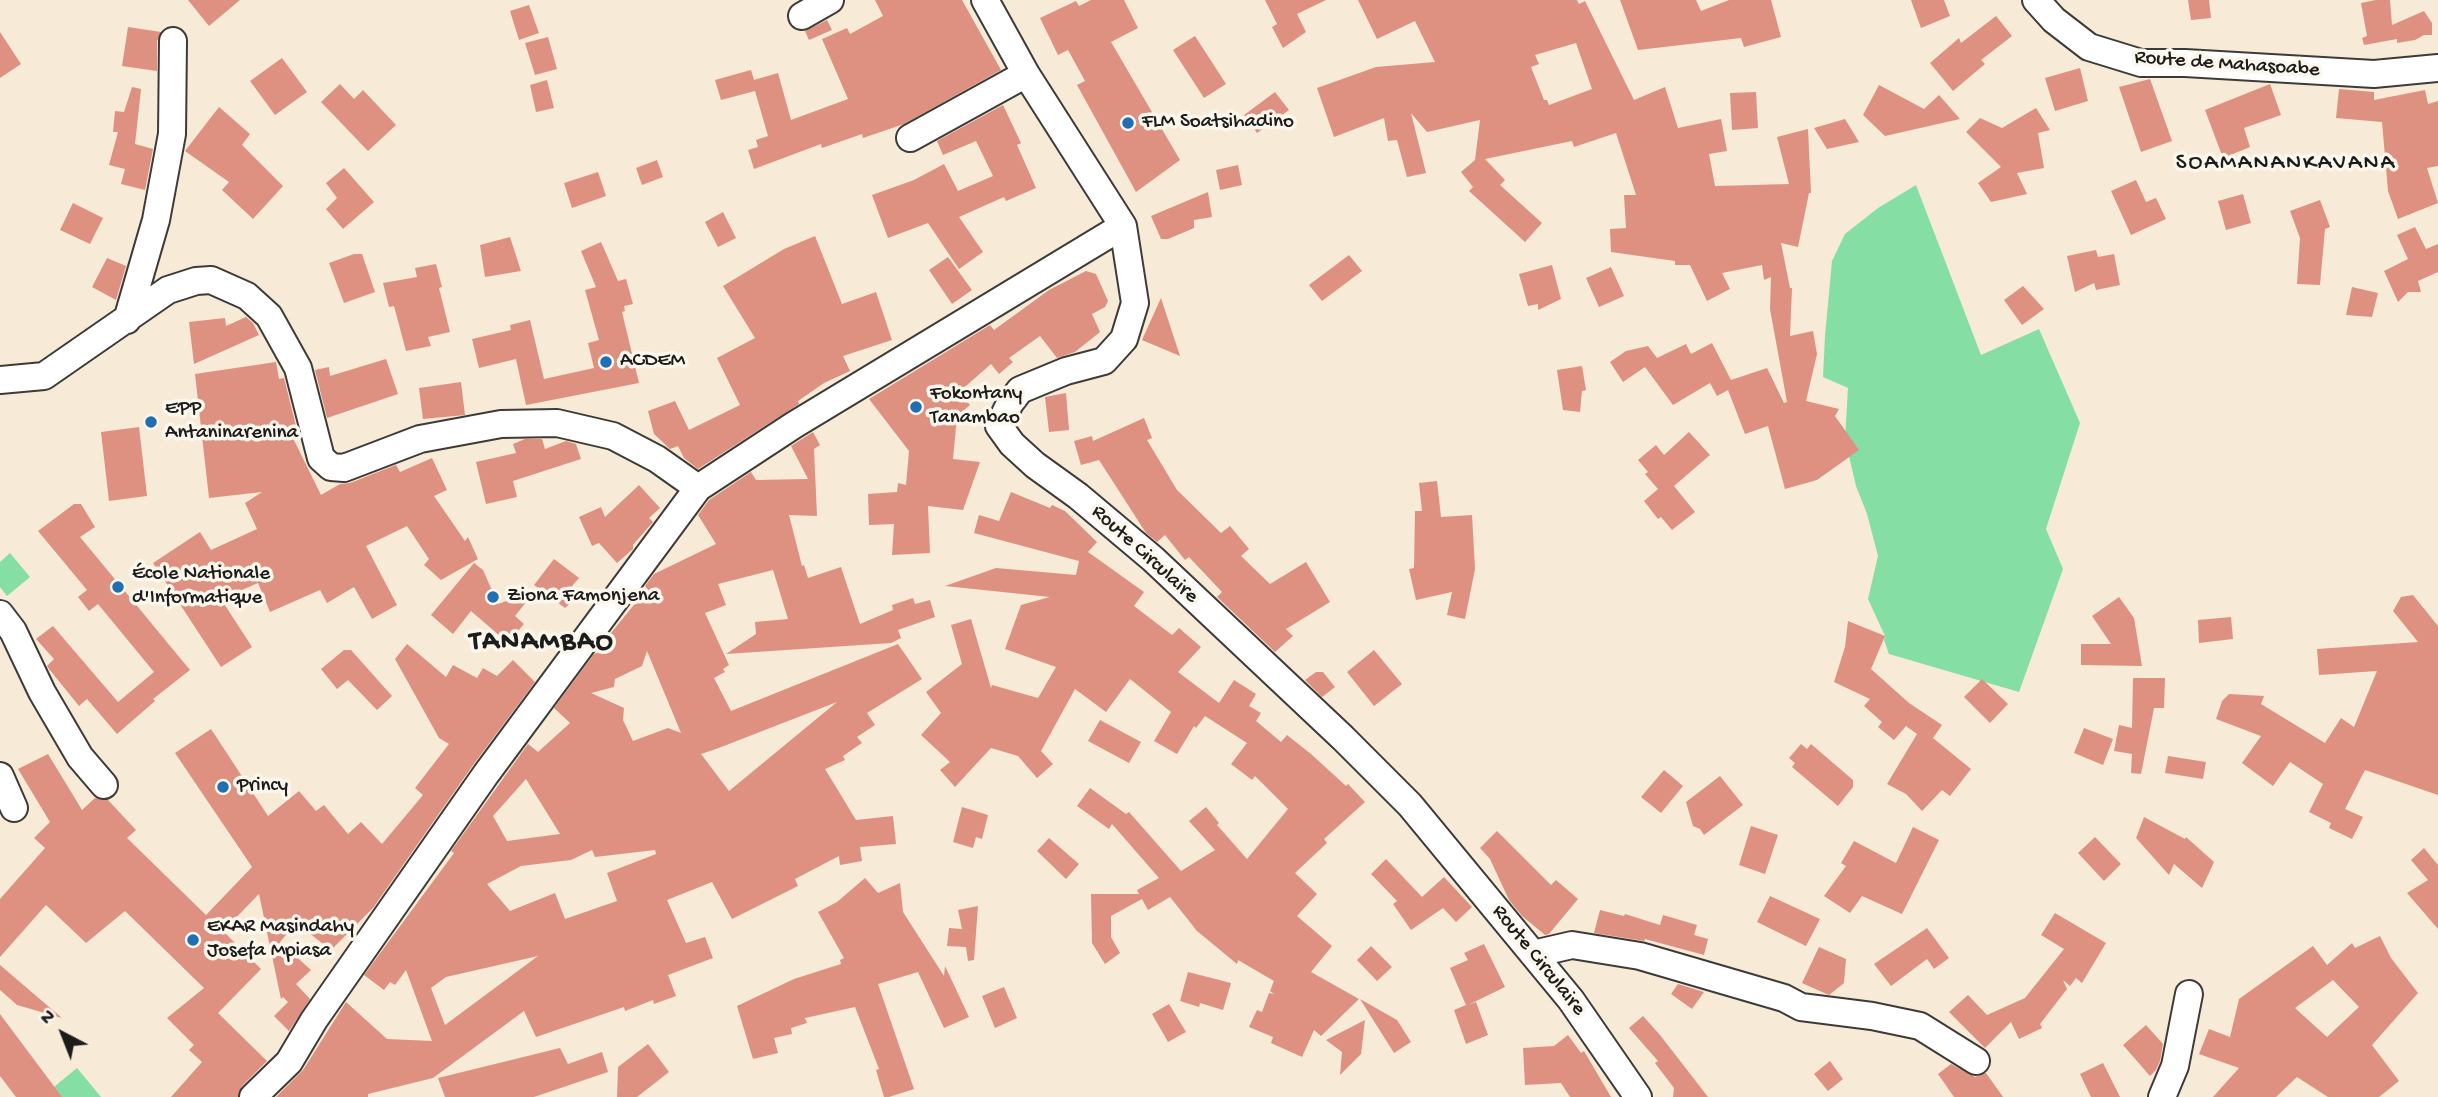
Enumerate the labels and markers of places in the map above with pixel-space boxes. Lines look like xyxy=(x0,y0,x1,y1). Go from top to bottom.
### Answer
place label: FLM Soatsihadino xyxy=(1142,110,1294,136)
marker: FLM Soatsihadino xyxy=(1120,115,1136,131)
place label: ACDEM xyxy=(620,349,685,375)
marker: ACDEM xyxy=(598,354,614,370)
place label: Fokontany Tanambao xyxy=(930,382,1022,432)
place label: EPP Antaninarenina xyxy=(165,397,298,447)
marker: Fokontany Tanambao xyxy=(908,399,924,415)
marker: EPP Antaninarenina xyxy=(143,414,159,430)
place label: École Nationale d'Informatique xyxy=(132,562,270,612)
marker: École Nationale d'Informatique xyxy=(110,579,126,595)
place label: Ziona Famonjena xyxy=(507,584,659,610)
marker: Ziona Famonjena xyxy=(485,589,501,605)
place label: Princy xyxy=(237,774,288,800)
marker: Princy xyxy=(215,779,231,795)
place label: EKAR Masindahy Josefa Mpiasa xyxy=(207,915,354,965)
marker: EKAR Masindahy Josefa Mpiasa xyxy=(185,932,201,948)

